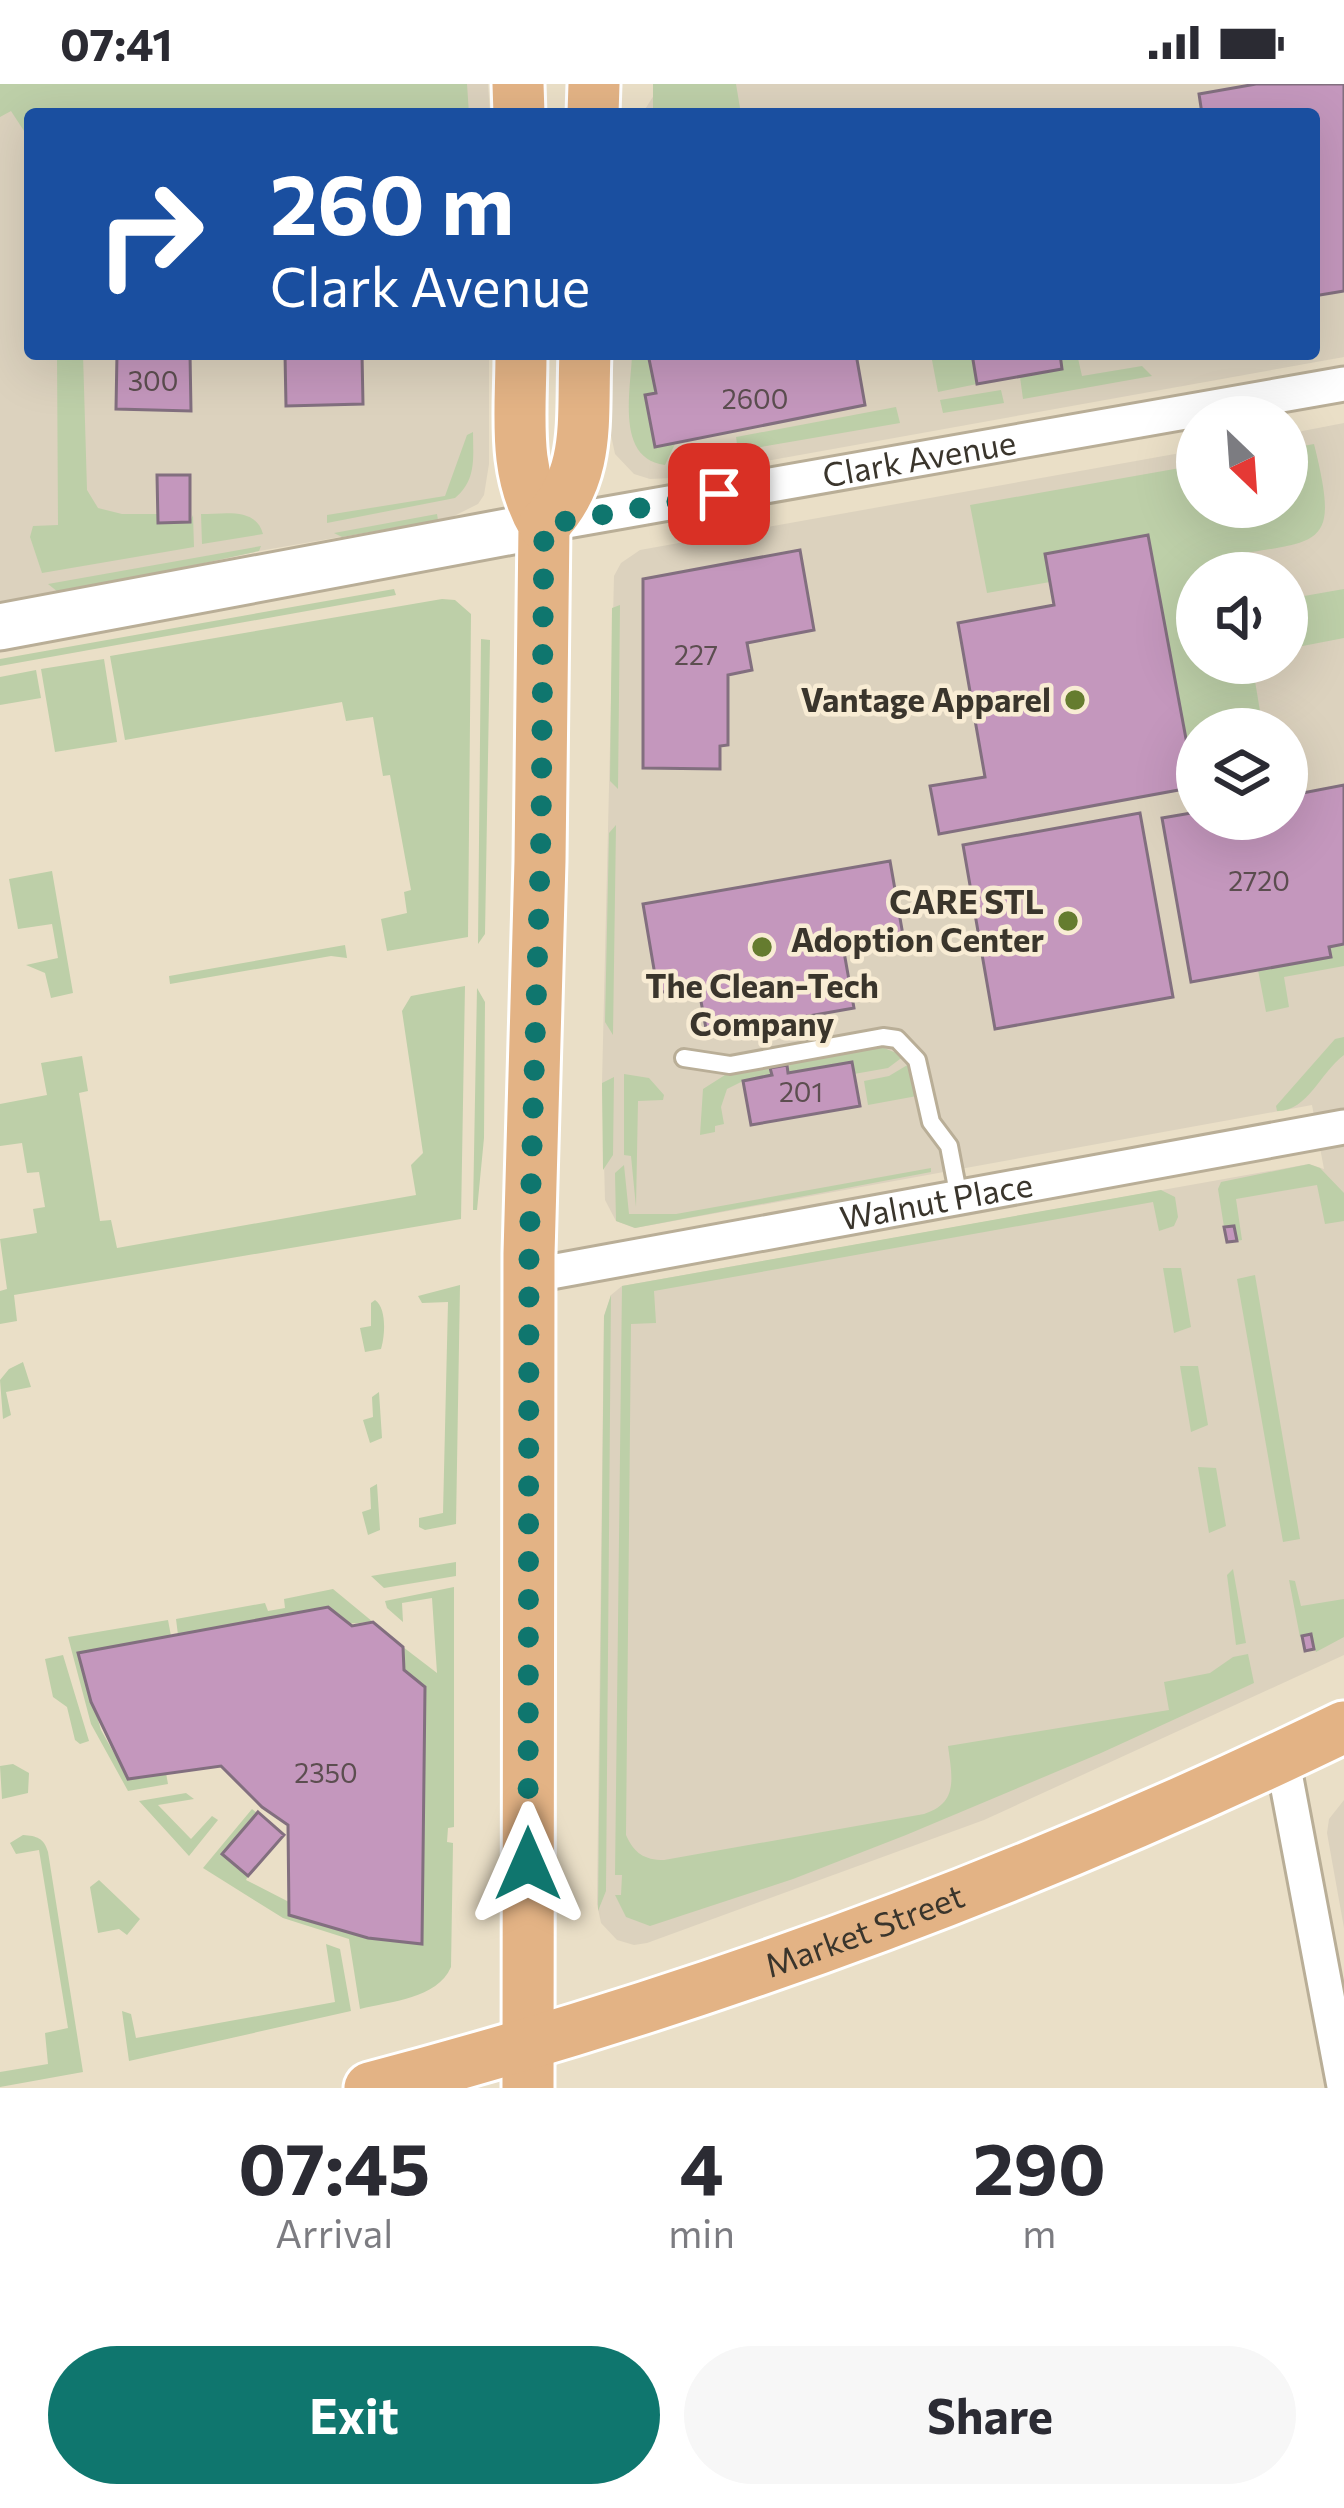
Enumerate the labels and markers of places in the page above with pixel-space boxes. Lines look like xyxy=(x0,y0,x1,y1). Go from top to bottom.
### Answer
pin xyxy=(668,443,770,545)
place label: Vantage Apparel xyxy=(800,678,1051,719)
marker: Vantage Apparel xyxy=(1062,687,1088,713)
place label: CARE STL Adoption Center xyxy=(791,880,1044,959)
marker: CARE STL Adoption Center xyxy=(1055,908,1081,934)
marker: The Clean-Tech Company xyxy=(749,934,775,960)
place label: The Clean-Tech Company xyxy=(645,964,879,1043)

